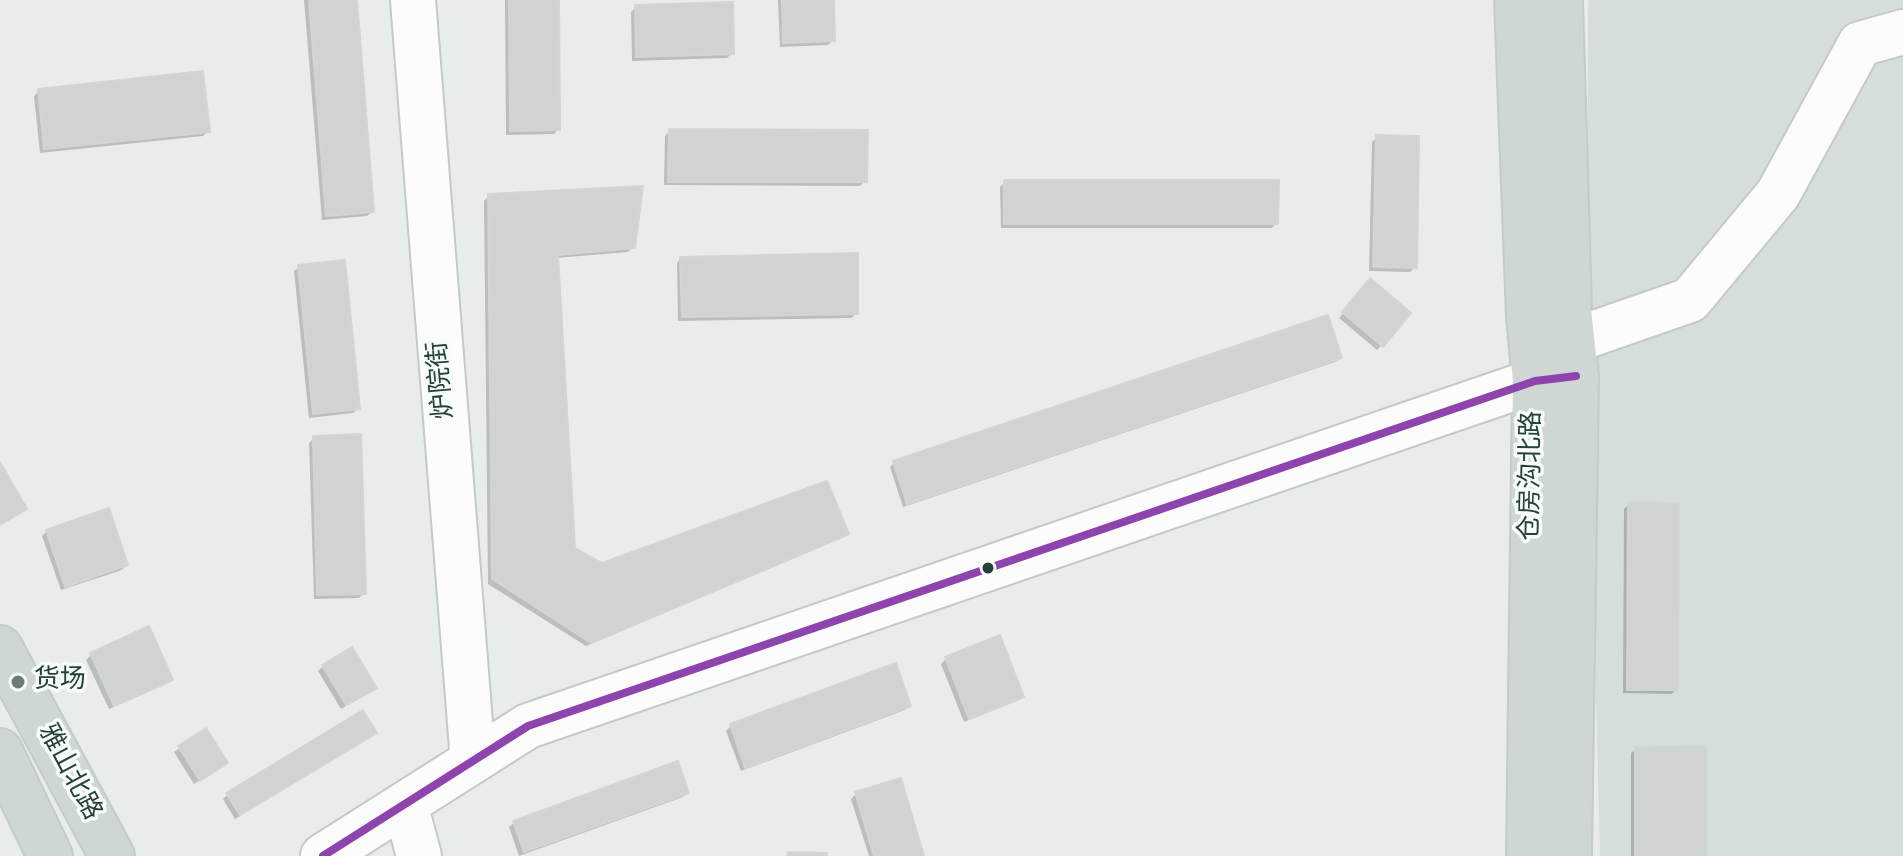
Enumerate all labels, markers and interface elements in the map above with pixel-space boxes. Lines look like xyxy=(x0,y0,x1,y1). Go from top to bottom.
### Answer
street label: 炉院街 xyxy=(424,340,462,420)
street label: 仓房沟北路 xyxy=(1516,411,1550,541)
unlabelled marker xyxy=(980,560,996,576)
place label: 货场 xyxy=(34,666,86,698)
marker: 货场 xyxy=(9,673,27,691)
street label: 雅山北路 xyxy=(30,720,106,826)

